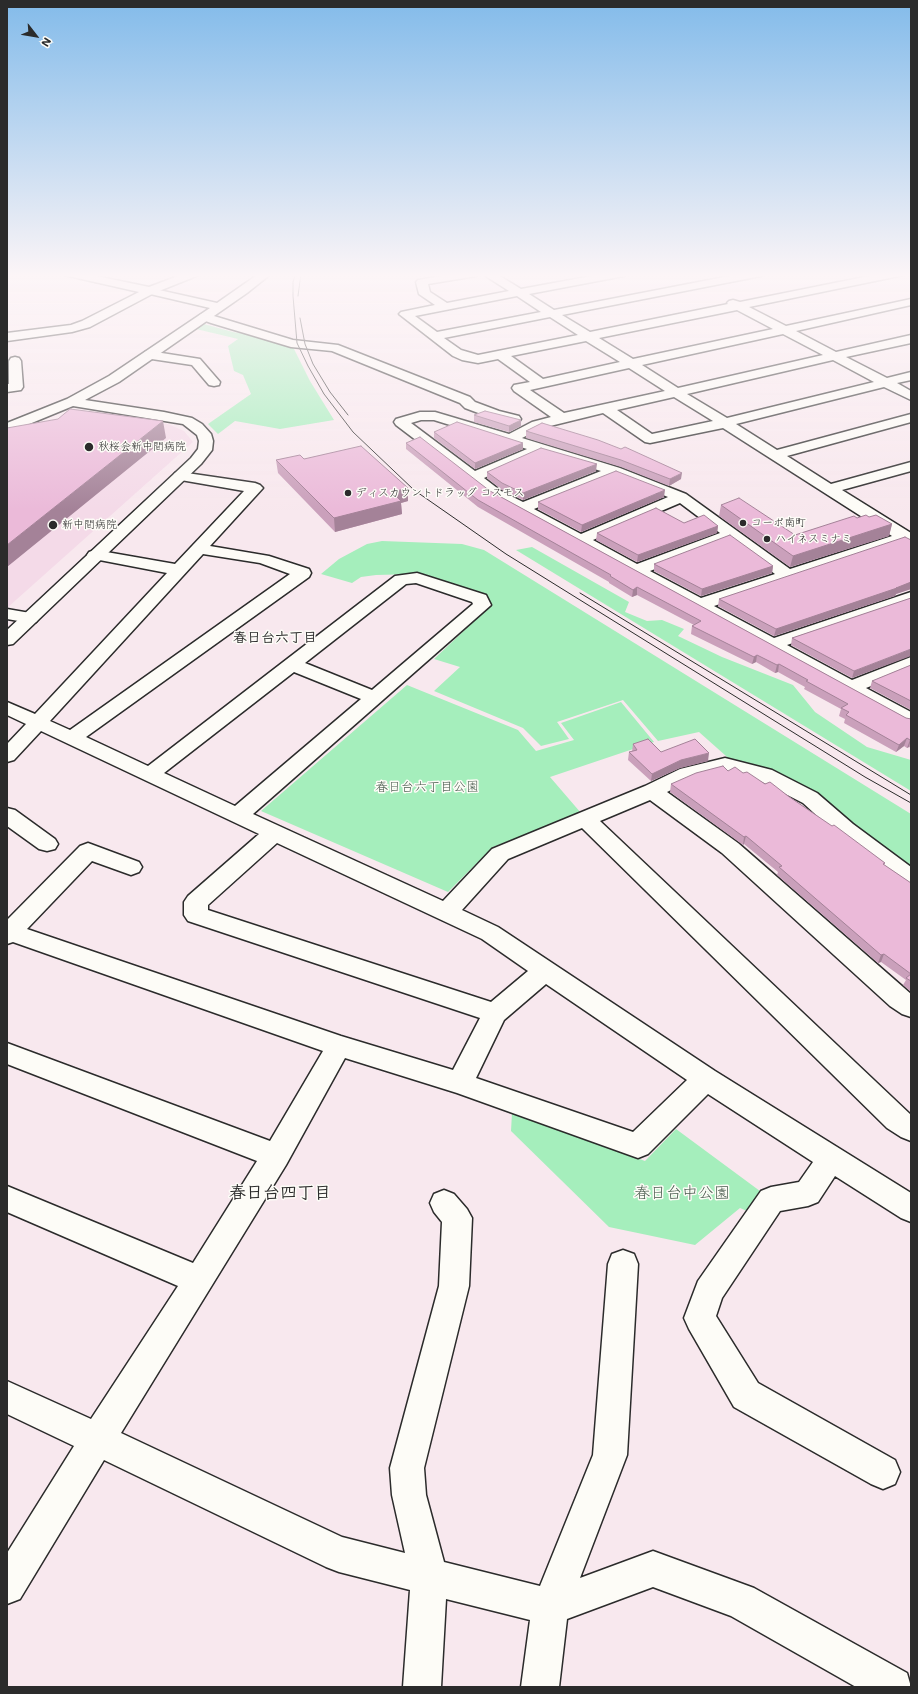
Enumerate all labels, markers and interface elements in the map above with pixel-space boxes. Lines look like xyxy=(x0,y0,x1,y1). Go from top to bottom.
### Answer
north arrow xyxy=(16,16,56,56)
text: N xyxy=(38,35,55,50)
place label: 秋桜会新中間病院 xyxy=(98,440,186,454)
marker: 秋桜会新中間病院 xyxy=(83,441,95,453)
place label: ディスカウントドラッグ コスモス xyxy=(356,486,525,500)
marker: ディスカウントドラッグ コスモス xyxy=(343,488,353,498)
place label: コーポ南町 xyxy=(751,516,806,530)
place label: 新中間病院 xyxy=(62,518,117,532)
marker: コーポ南町 xyxy=(738,518,748,528)
marker: 新中間病院 xyxy=(47,519,59,531)
place label: ハイネスミナミ xyxy=(775,532,852,546)
marker: ハイネスミナミ xyxy=(762,534,772,544)
district label: 春日台六丁目 xyxy=(233,630,317,646)
park label: 春日台六丁目公園 xyxy=(375,779,479,795)
district label: 春日台四丁目 xyxy=(229,1183,331,1203)
park label: 春日台中公園 xyxy=(634,1183,730,1203)

